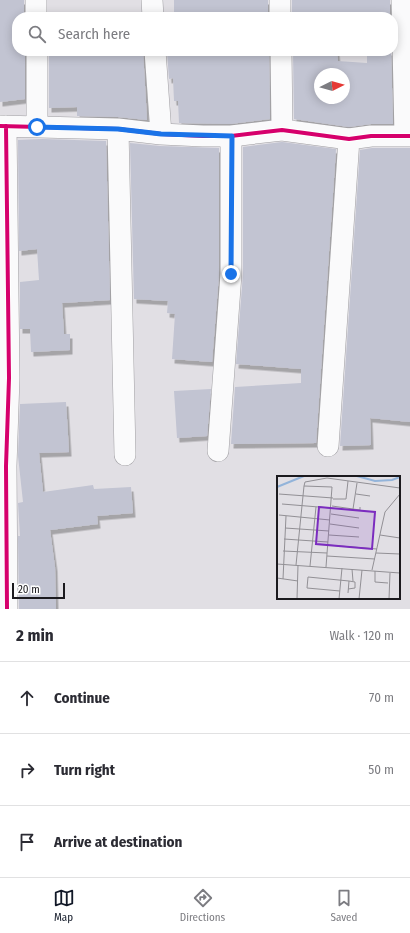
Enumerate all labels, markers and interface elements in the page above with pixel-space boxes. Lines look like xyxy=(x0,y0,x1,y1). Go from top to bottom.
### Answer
search box xyxy=(12,12,398,56)
icon: search xyxy=(26,23,48,45)
text: Search here xyxy=(58,25,130,43)
north arrow xyxy=(314,68,350,104)
route start xyxy=(28,118,46,136)
route end xyxy=(222,265,240,283)
inset map xyxy=(277,476,400,599)
scale bar xyxy=(12,581,65,600)
text: 20 m xyxy=(18,583,40,596)
text: 2 min xyxy=(16,625,54,646)
text: Walk · 120 m xyxy=(329,628,394,643)
icon: ahead xyxy=(16,687,38,709)
text: Continue xyxy=(54,689,110,707)
text: 70 m xyxy=(369,690,394,705)
icon: right xyxy=(16,759,38,781)
text: Turn right xyxy=(54,761,115,779)
text: 50 m xyxy=(368,762,394,777)
icon: arrive xyxy=(16,831,38,853)
text: Arrive at destination xyxy=(54,833,182,851)
tab: Map xyxy=(53,887,75,924)
tab: Directions xyxy=(180,887,225,924)
tab: Saved xyxy=(331,887,357,924)

